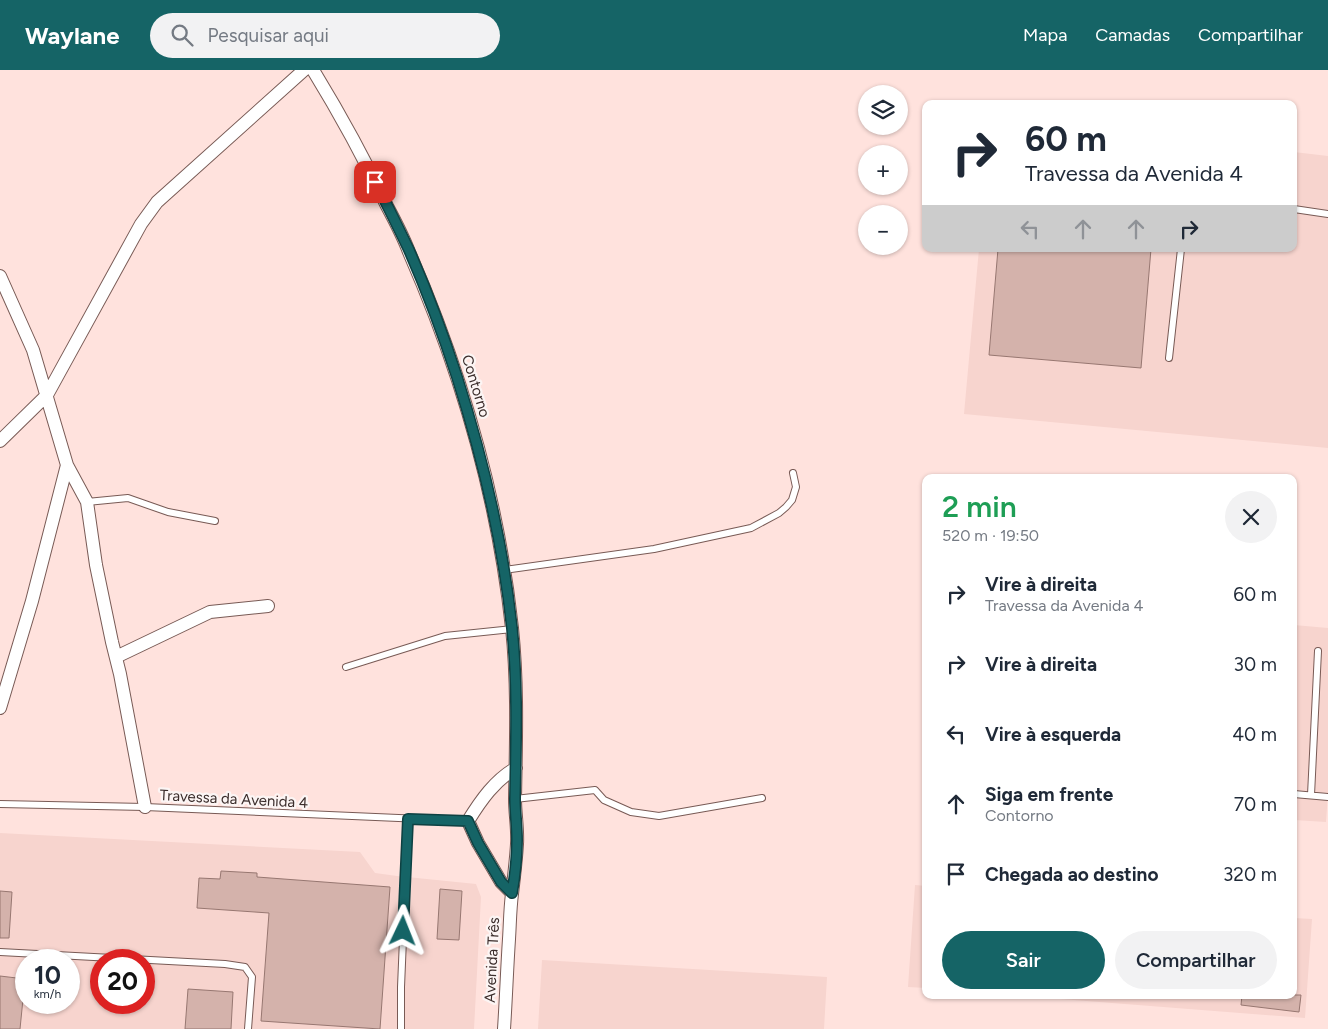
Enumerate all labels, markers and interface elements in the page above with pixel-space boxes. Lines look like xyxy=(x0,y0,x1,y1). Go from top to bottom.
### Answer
search box xyxy=(150,13,500,58)
text: Waylane xyxy=(25,21,120,50)
icon: search xyxy=(168,21,196,49)
text: Pesquisar aqui xyxy=(208,24,329,47)
text: Mapa xyxy=(1023,24,1067,46)
text: Camadas xyxy=(1095,24,1170,46)
text: Compartilhar xyxy=(1198,24,1303,46)
map controls xyxy=(858,85,908,255)
button: layers xyxy=(858,85,908,135)
text: 60 m xyxy=(1025,118,1107,160)
icon: right xyxy=(942,120,1007,185)
button: + xyxy=(858,145,908,195)
text: Travessa da Avenida 4 xyxy=(1025,160,1243,187)
pin xyxy=(354,161,396,203)
icon: arrive xyxy=(361,168,389,196)
button: − xyxy=(858,205,908,255)
icon: left xyxy=(1016,215,1044,243)
icon: ahead xyxy=(1069,215,1097,243)
icon: ahead xyxy=(1122,215,1150,243)
icon: right xyxy=(1175,215,1203,243)
street label: Contorno xyxy=(458,353,494,420)
text: 2 min xyxy=(942,488,1017,525)
button: close xyxy=(1225,491,1277,543)
text: 520 m · 19:50 xyxy=(942,526,1039,545)
text: Vire à direita xyxy=(985,573,1097,596)
icon: right xyxy=(942,580,970,608)
text: 60 m xyxy=(1233,583,1277,606)
text: Travessa da Avenida 4 xyxy=(985,596,1144,615)
icon: right xyxy=(942,650,970,678)
text: Vire à direita xyxy=(985,653,1097,676)
text: 30 m xyxy=(1234,653,1277,676)
icon: left xyxy=(942,720,970,748)
text: Vire à esquerda xyxy=(985,723,1121,746)
text: 40 m xyxy=(1232,723,1277,746)
text: Siga em frente xyxy=(985,783,1113,806)
street label: Travessa da Avenida 4 xyxy=(159,786,309,812)
icon: ahead xyxy=(942,790,970,818)
text: 70 m xyxy=(1234,793,1277,816)
text: Contorno xyxy=(985,806,1054,825)
icon: arrive xyxy=(942,860,970,888)
text: Chegada ao destino xyxy=(985,863,1158,886)
text: 320 m xyxy=(1223,863,1277,886)
position arrow xyxy=(376,904,428,956)
street label: Avenida Três xyxy=(481,917,503,1003)
button: Sair xyxy=(942,931,1105,989)
button: Compartilhar xyxy=(1115,931,1277,989)
speed limit sign: 20 xyxy=(90,949,155,1014)
text: 10 xyxy=(34,960,61,990)
text: km/h xyxy=(34,987,61,1001)

